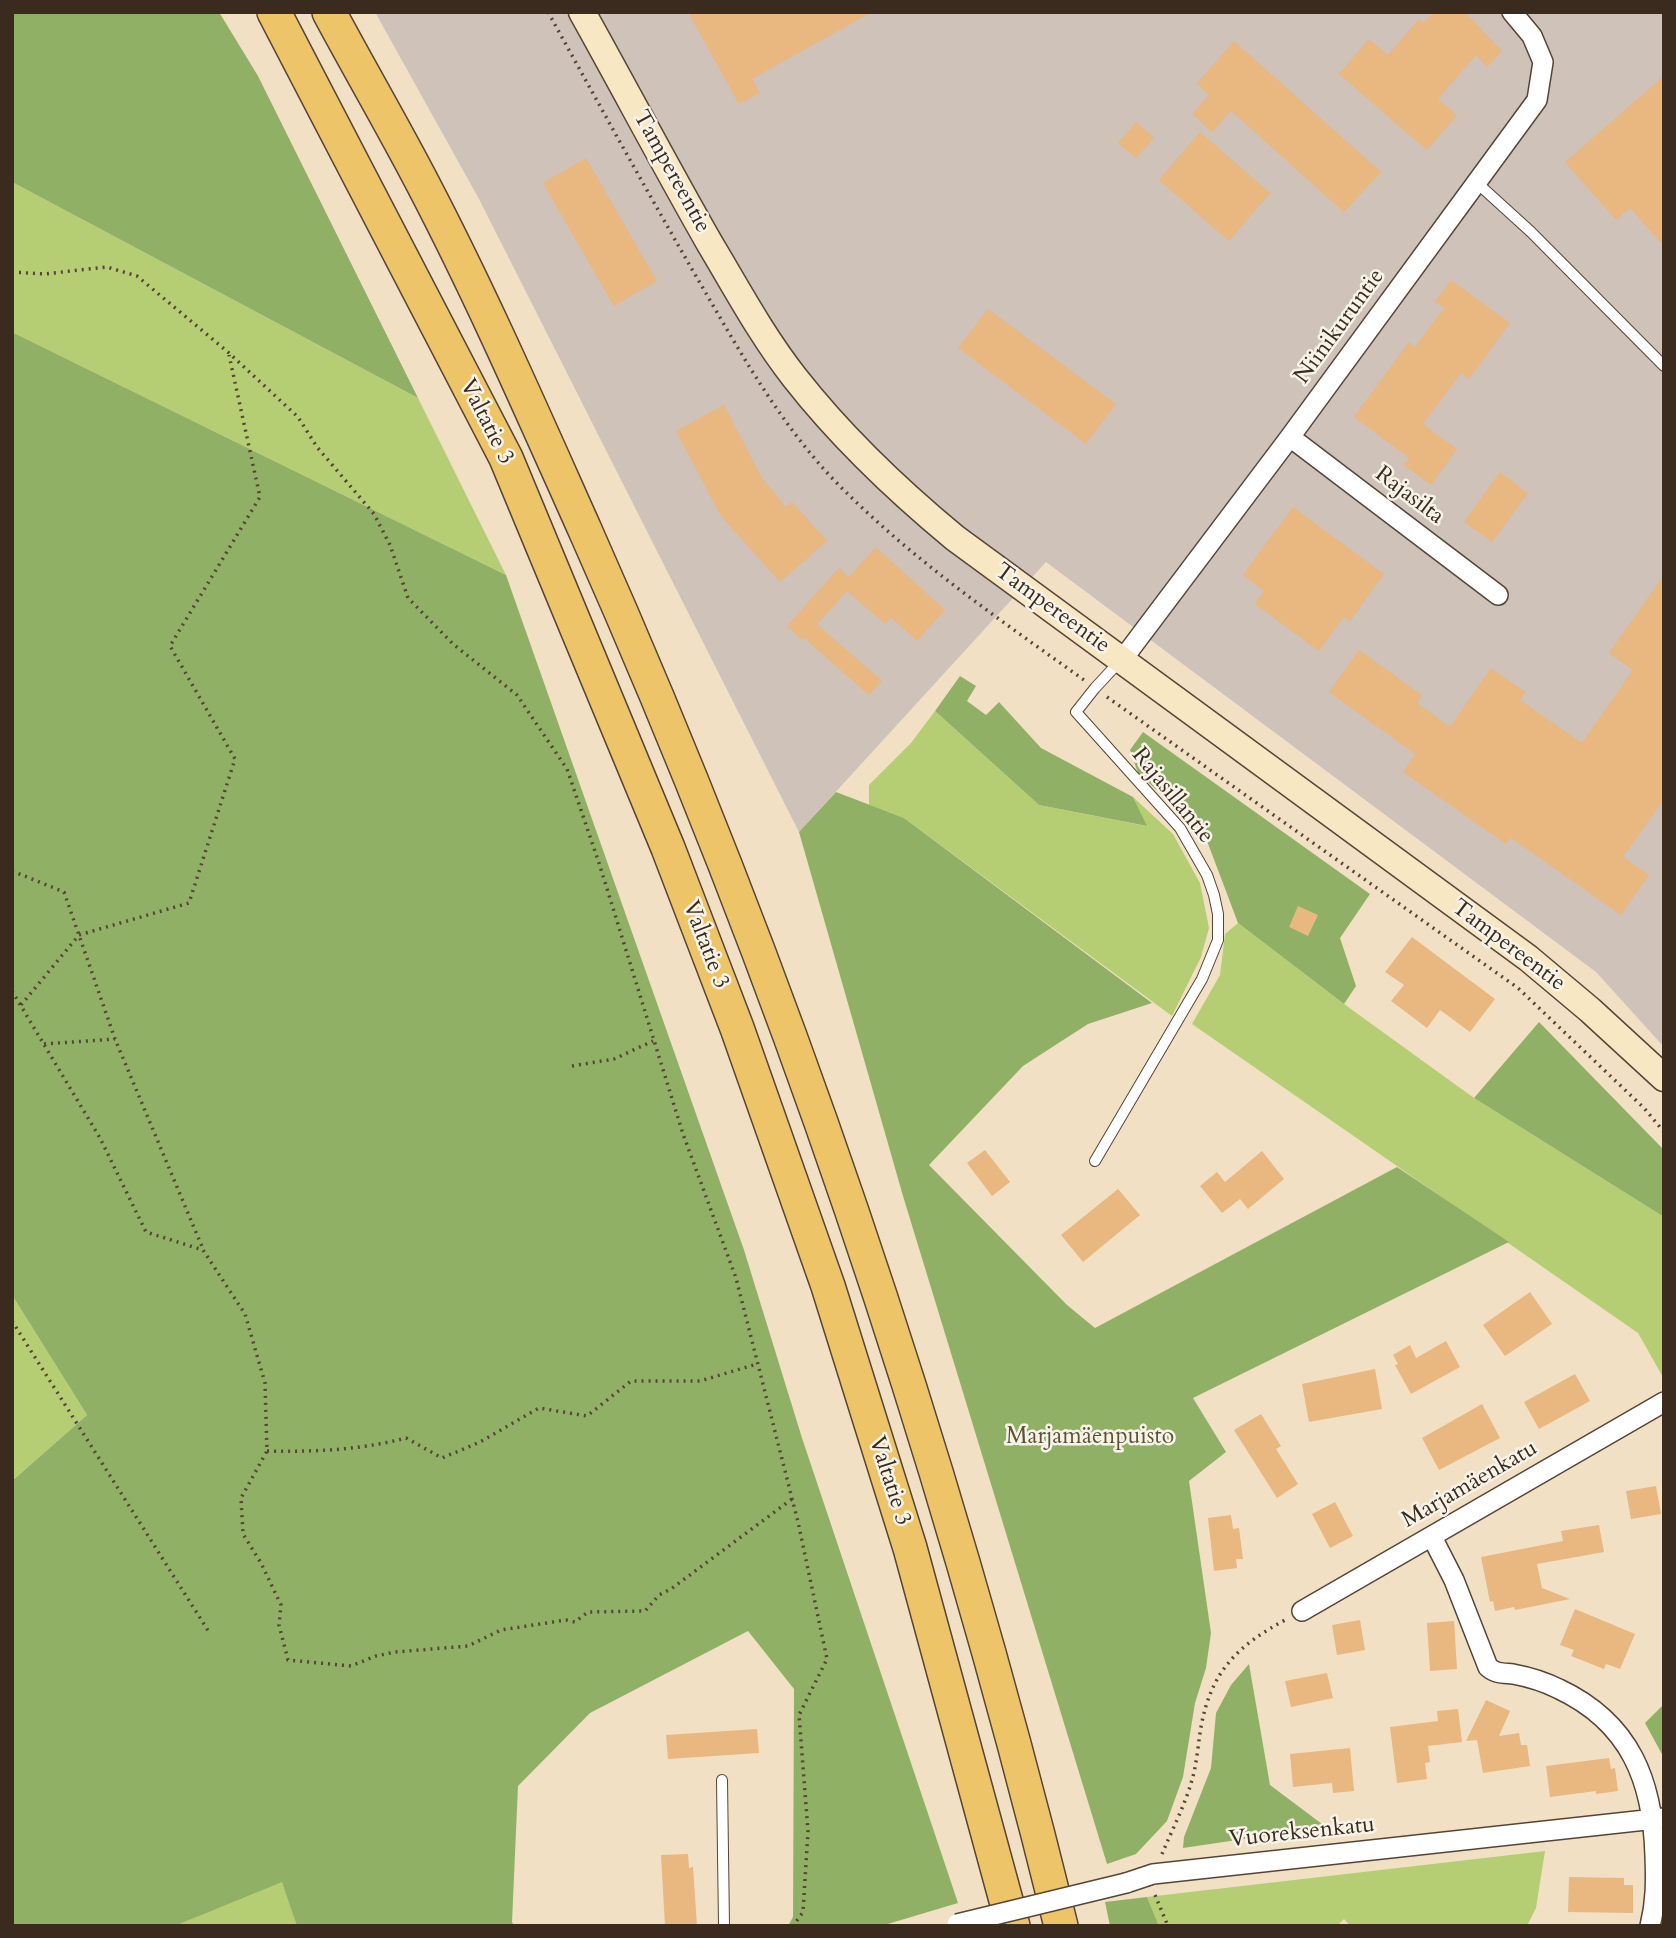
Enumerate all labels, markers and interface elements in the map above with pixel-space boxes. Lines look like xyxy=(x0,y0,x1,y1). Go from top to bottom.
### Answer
street label: Tampereentie xyxy=(626,106,716,238)
street label: Niinikuruntie xyxy=(1289,264,1391,390)
street label: Valtatie 3 xyxy=(453,375,519,469)
street label: Rajasilta xyxy=(1369,461,1449,531)
street label: Tampereentie xyxy=(989,558,1115,660)
street label: Rajasillantie xyxy=(1125,742,1219,850)
street label: Tampereentie xyxy=(1446,894,1570,998)
street label: Valtatie 3 xyxy=(676,897,734,993)
park label: Marjamäenpuisto xyxy=(1006,1424,1174,1452)
street label: Valtatie 3 xyxy=(862,1433,916,1529)
street label: Marjamäenkatu xyxy=(1397,1435,1543,1535)
street label: Vuoreksenkatu xyxy=(1228,1812,1376,1854)

